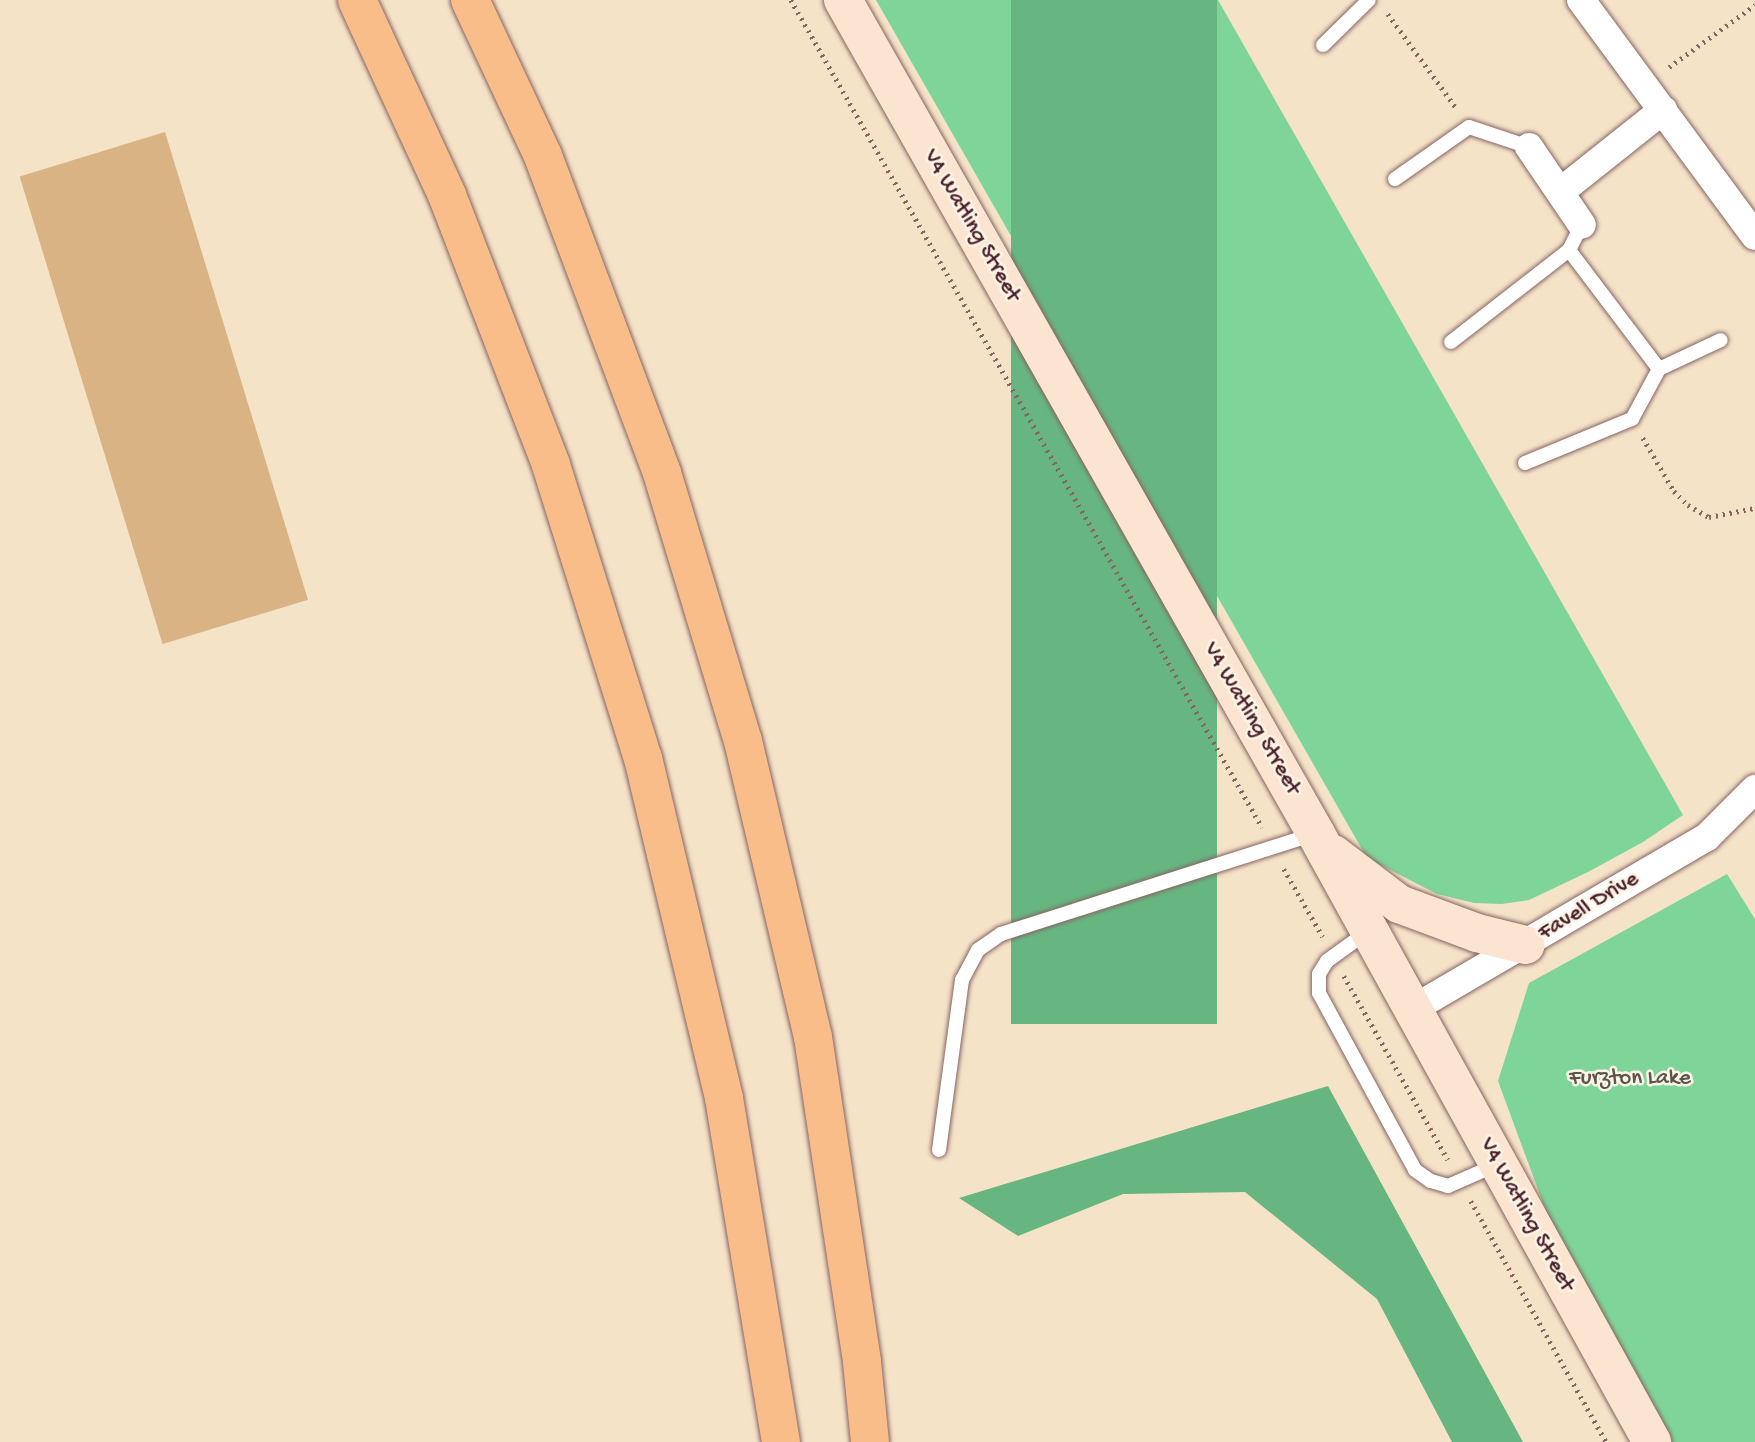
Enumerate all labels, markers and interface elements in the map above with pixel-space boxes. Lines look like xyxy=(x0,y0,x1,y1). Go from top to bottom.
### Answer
street label: V4 Watling Street xyxy=(916,145,1026,307)
street label: V4 Watling Street xyxy=(1196,638,1306,800)
street label: Favell Drive xyxy=(1534,866,1644,948)
park label: Furzton Lake xyxy=(1569,1065,1691,1093)
street label: V4 Watling Street xyxy=(1472,1133,1580,1297)

